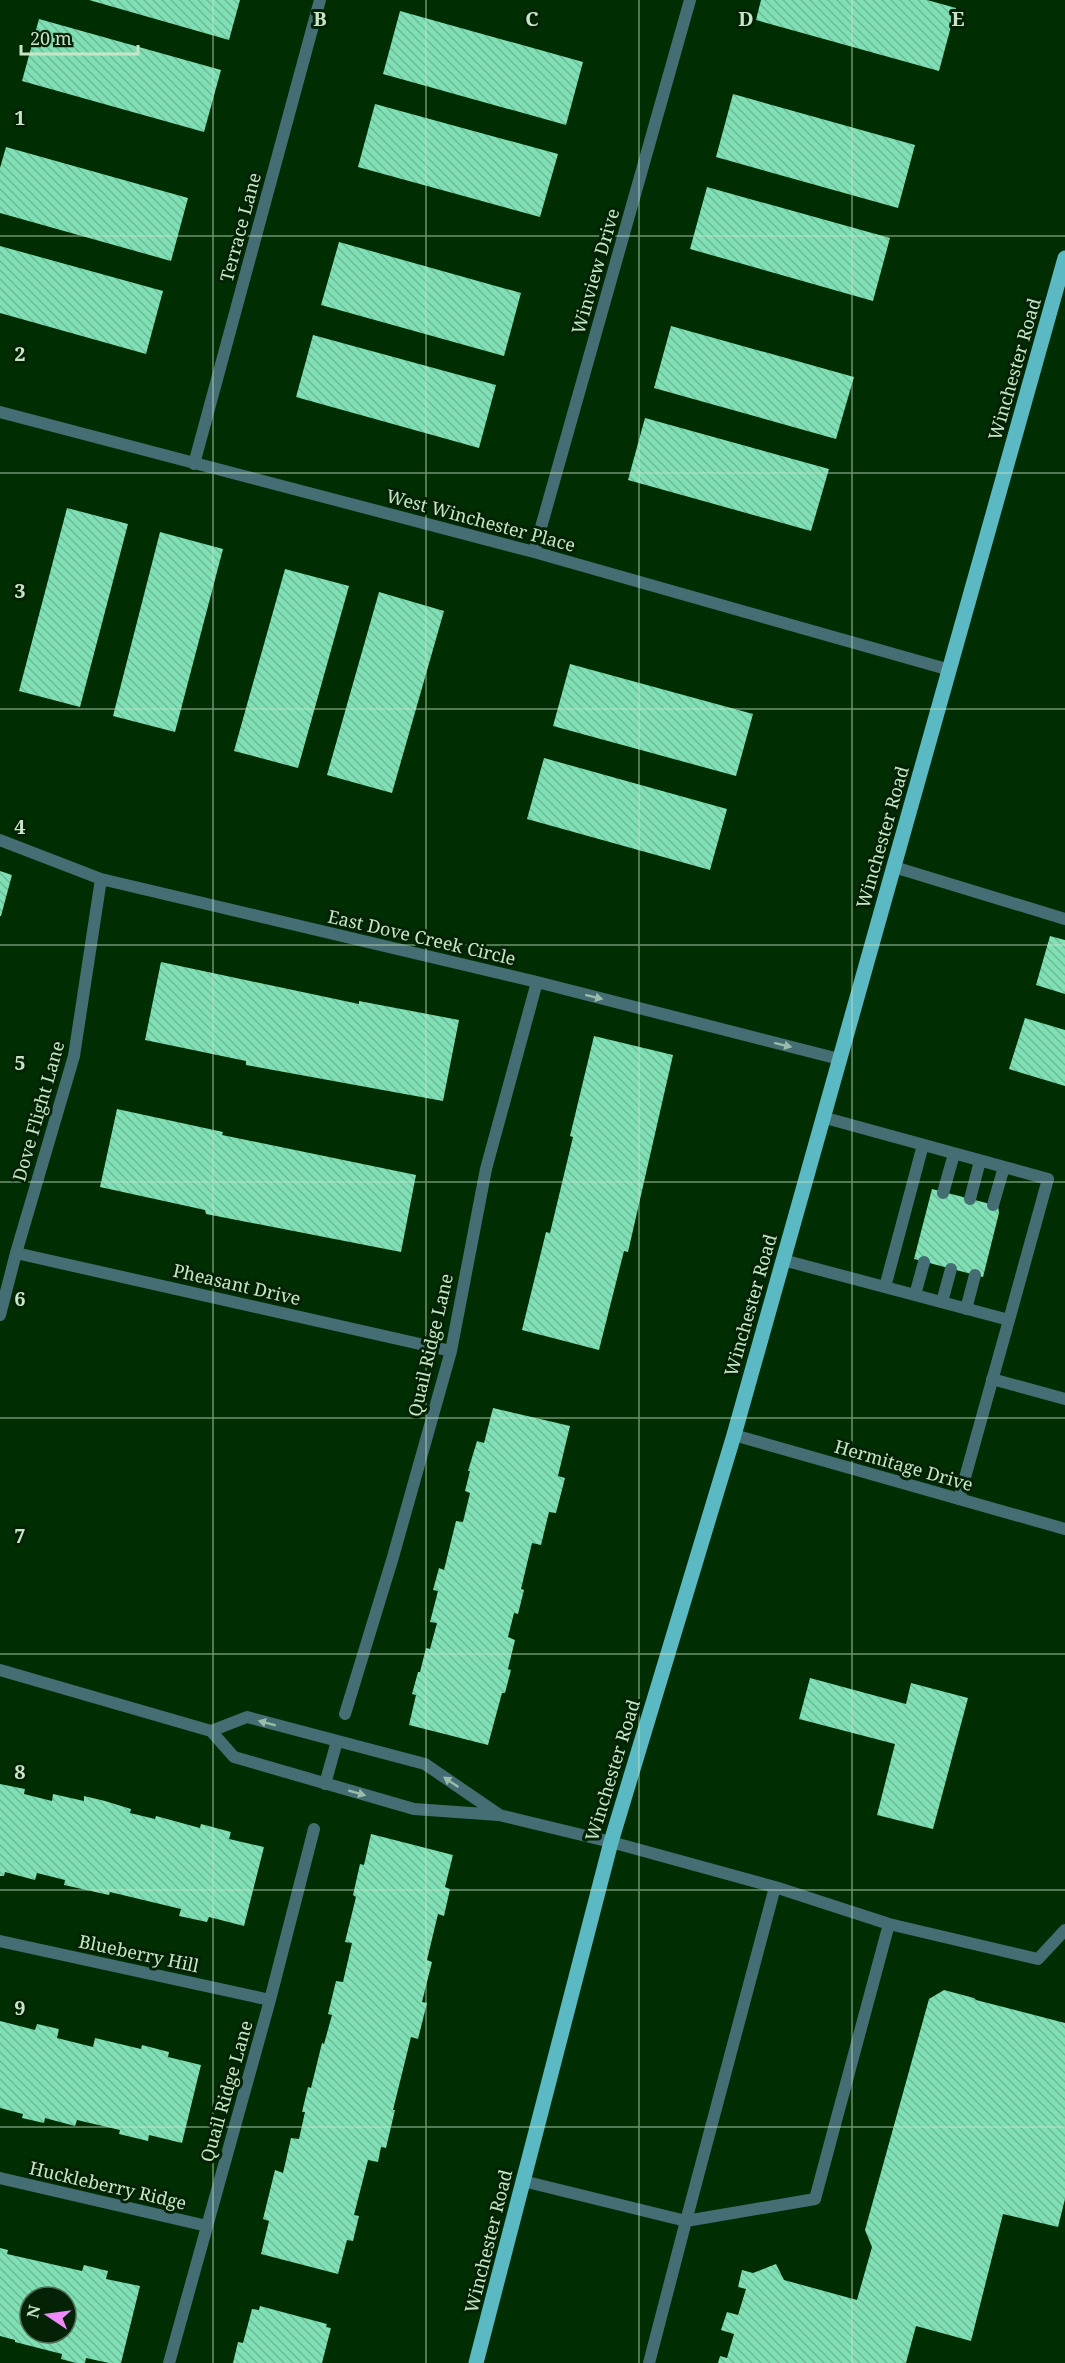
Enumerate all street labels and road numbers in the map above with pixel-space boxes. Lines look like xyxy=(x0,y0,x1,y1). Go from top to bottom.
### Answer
street label: Terrace Lane xyxy=(214,170,266,284)
street label: Winview Drive xyxy=(566,205,624,337)
street label: Winchester Road xyxy=(982,295,1046,443)
street label: West Winchester Place xyxy=(384,483,578,557)
street label: Winchester Road xyxy=(850,763,914,911)
street label: East Dove Creek Circle xyxy=(326,904,518,970)
street label: Dove Flight Lane xyxy=(6,1038,70,1184)
street label: Winchester Road xyxy=(718,1231,782,1379)
street label: Pheasant Drive xyxy=(171,1258,303,1310)
street label: Quail Ridge Lane xyxy=(402,1271,458,1419)
street label: Hermitage Drive xyxy=(832,1434,976,1496)
street label: Winchester Road xyxy=(579,1696,645,1844)
street label: Blueberry Hill xyxy=(77,1929,202,1978)
street label: Quail Ridge Lane xyxy=(194,2017,258,2165)
street label: Huckleberry Ridge xyxy=(27,2155,189,2215)
street label: Winchester Road xyxy=(459,2167,517,2315)

